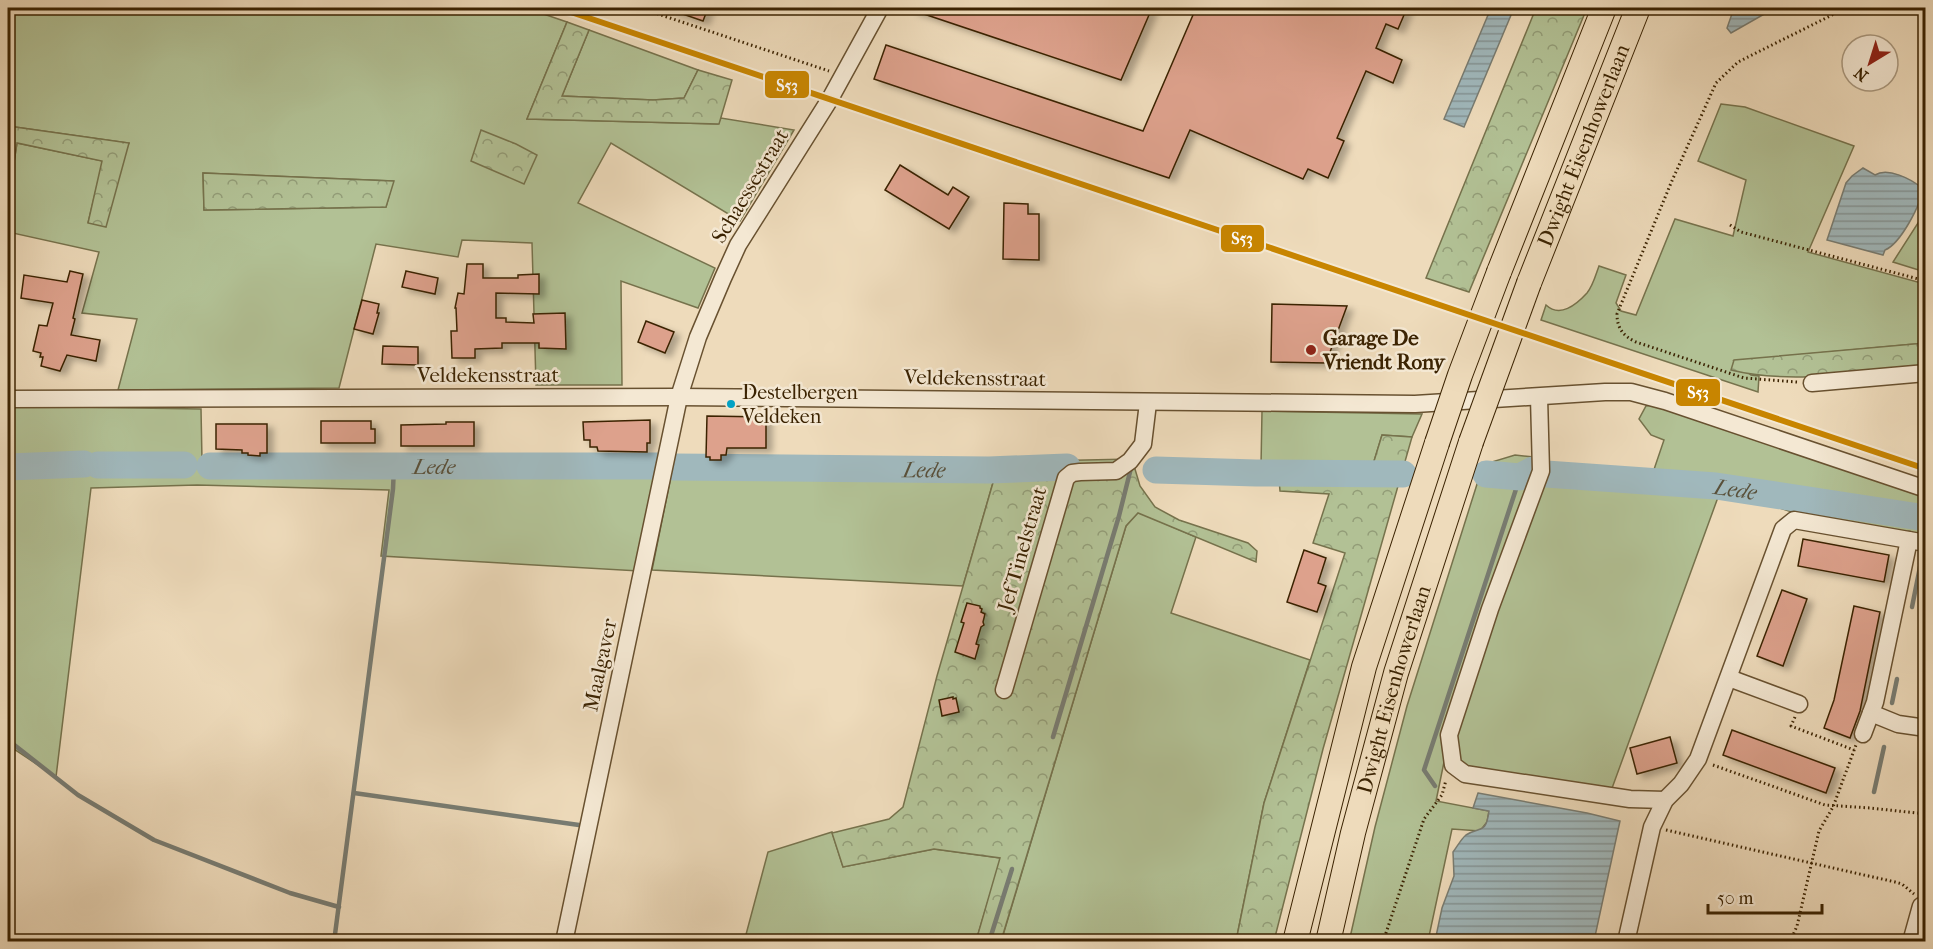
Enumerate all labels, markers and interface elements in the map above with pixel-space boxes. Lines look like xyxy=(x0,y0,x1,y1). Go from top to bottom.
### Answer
north arrow xyxy=(1840,33,1900,93)
street label: Dwight Eisenhowerlaan xyxy=(1533,41,1634,250)
text: N xyxy=(1850,63,1872,86)
line badge: S53 xyxy=(764,70,810,99)
text: S53 xyxy=(776,76,798,96)
street label: Schaessestraat xyxy=(707,124,794,247)
line badge: S53 xyxy=(1220,224,1265,253)
text: S53 xyxy=(1231,229,1253,249)
place label: Garage De Vriendt Rony xyxy=(1322,326,1447,374)
marker: Garage De Vriendt Rony xyxy=(1304,343,1318,357)
street label: Veldekensstraat xyxy=(416,363,560,387)
street label: Veldekensstraat xyxy=(903,365,1047,391)
line badge: S53 xyxy=(1675,378,1721,407)
place label: Destelbergen Veldeken xyxy=(741,381,858,428)
text: S53 xyxy=(1687,383,1709,403)
marker: Destelbergen Veldeken xyxy=(725,398,737,410)
water label: Lede xyxy=(411,454,456,480)
water label: Lede xyxy=(901,457,947,484)
water label: Lede xyxy=(1710,474,1759,506)
street label: Jef Tinelstraat xyxy=(992,483,1051,616)
street label: Dwight Eisenhowerlaan xyxy=(1352,582,1436,796)
street label: Maalgaver xyxy=(578,616,622,714)
scale bar xyxy=(1708,877,1822,915)
text: 50 m xyxy=(1717,888,1754,909)

